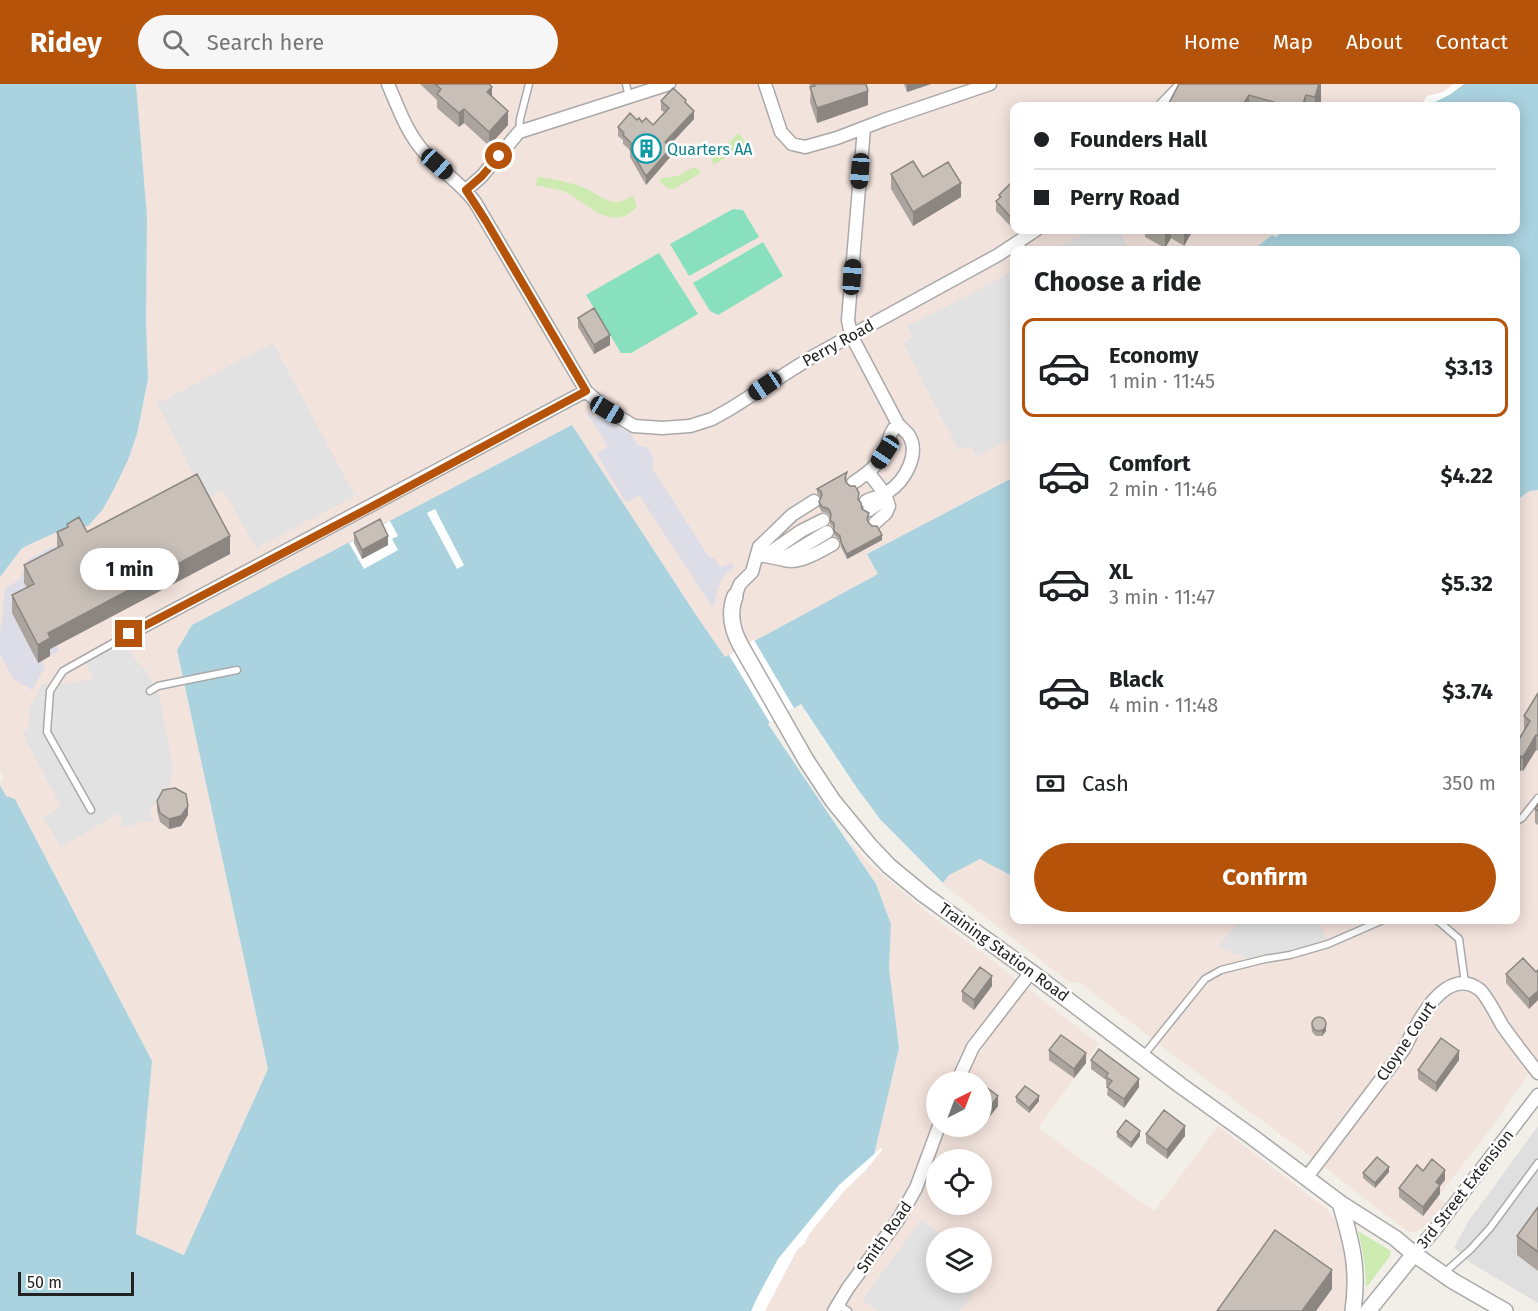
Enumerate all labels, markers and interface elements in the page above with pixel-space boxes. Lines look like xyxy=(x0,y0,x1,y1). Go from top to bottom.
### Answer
search box xyxy=(138,15,558,69)
text: Ridey xyxy=(30,26,102,59)
icon: search xyxy=(159,26,192,59)
text: Search here xyxy=(207,29,324,56)
text: Home xyxy=(1184,29,1240,55)
text: Map xyxy=(1273,29,1313,55)
text: About xyxy=(1346,29,1403,55)
text: Contact xyxy=(1436,29,1508,55)
text: Founders Hall xyxy=(1070,126,1207,153)
building icon: Quarters AA xyxy=(630,133,662,165)
place label: Quarters AA xyxy=(667,140,753,159)
route start xyxy=(485,142,512,169)
car xyxy=(418,145,456,183)
car xyxy=(850,152,870,190)
text: Perry Road xyxy=(1070,184,1180,211)
car xyxy=(842,258,862,296)
text: Choose a ride xyxy=(1034,266,1201,298)
street label: Perry Road xyxy=(799,316,877,370)
icon: car xyxy=(1037,341,1091,395)
text: Economy xyxy=(1109,342,1198,369)
text: $3.13 xyxy=(1445,354,1493,381)
car xyxy=(745,368,785,404)
text: 1 min · 11:45 xyxy=(1109,369,1215,393)
car xyxy=(587,393,627,427)
car xyxy=(868,432,902,472)
icon: car xyxy=(1037,449,1091,503)
text: Comfort xyxy=(1109,450,1190,477)
text: $4.22 xyxy=(1440,462,1493,489)
text: 2 min · 11:46 xyxy=(1109,477,1217,501)
callout: 1 min xyxy=(80,547,178,589)
text: 1 min xyxy=(105,557,154,581)
icon: car xyxy=(1037,557,1091,611)
text: XL xyxy=(1109,558,1133,585)
text: $5.32 xyxy=(1441,570,1493,597)
text: 3 min · 11:47 xyxy=(1109,585,1215,609)
route end xyxy=(115,620,142,647)
icon: car xyxy=(1037,665,1091,719)
text: Black xyxy=(1109,666,1164,693)
text: $3.74 xyxy=(1442,678,1493,705)
text: 4 min · 11:48 xyxy=(1109,693,1218,717)
icon: cash xyxy=(1034,767,1067,800)
text: Cash xyxy=(1082,770,1129,797)
text: 350 m xyxy=(1442,771,1496,795)
button: Confirm xyxy=(1034,843,1496,912)
street label: Training Station Road xyxy=(935,899,1073,1005)
street label: Cloyne Court xyxy=(1372,997,1440,1085)
north arrow xyxy=(926,1071,992,1137)
map controls xyxy=(926,1071,992,1293)
street label: 3rd Street Extension xyxy=(1413,1126,1517,1252)
button: locate xyxy=(926,1149,992,1215)
street label: Smith Road xyxy=(852,1197,916,1277)
button: layers xyxy=(926,1227,992,1293)
scale bar xyxy=(18,1269,134,1296)
text: 50 m xyxy=(27,1273,62,1292)

